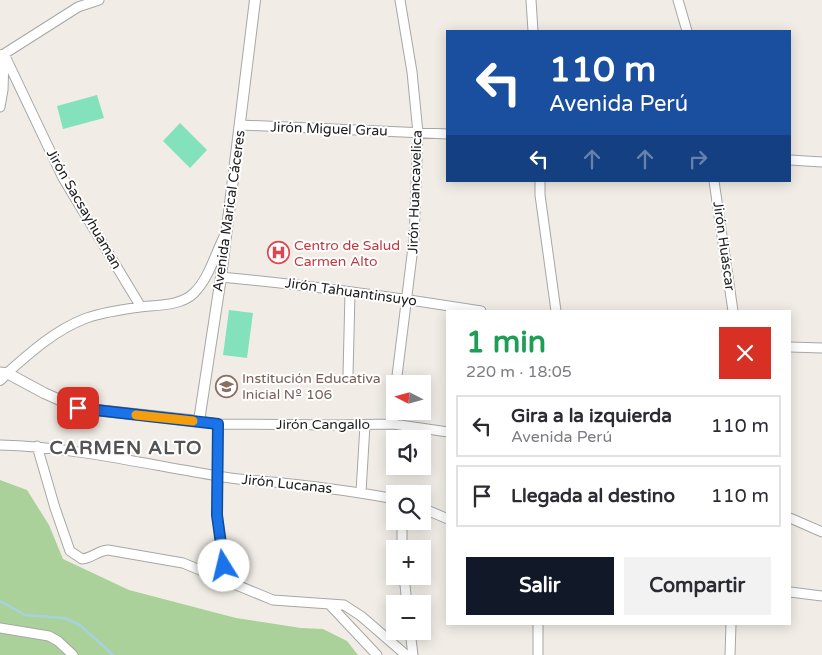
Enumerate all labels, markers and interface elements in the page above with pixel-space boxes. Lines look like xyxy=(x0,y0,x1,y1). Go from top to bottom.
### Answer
text: 110 m xyxy=(549,49,656,91)
icon: left xyxy=(466,50,531,115)
text: Avenida Perú xyxy=(549,91,688,117)
street label: Jirón Miguel Grau xyxy=(270,118,388,140)
street label: Avenida Marical Cáceres xyxy=(209,129,249,293)
street label: Jirón Huancavelica xyxy=(404,130,426,254)
icon: left xyxy=(525,145,553,173)
icon: ahead xyxy=(578,145,606,173)
icon: ahead xyxy=(631,145,659,173)
icon: right xyxy=(684,145,712,173)
street label: Jirón Sacsayhuaman xyxy=(43,146,125,272)
street label: Jirón Huáscar xyxy=(709,200,739,292)
place label: Centro de Salud Carmen Alto xyxy=(294,237,400,270)
hospital icon: Centro de Salud Carmen Alto xyxy=(266,241,290,265)
street label: Jirón Tahuantinsuyo xyxy=(284,274,418,310)
text: 1 min xyxy=(466,324,546,361)
button: close xyxy=(719,327,771,379)
text: 220 m · 18:05 xyxy=(466,362,572,382)
place label: Institución Educativa Inicial Nº 106 xyxy=(242,370,381,403)
school or university icon: Institución Educativa Inicial Nº 106 xyxy=(214,374,238,398)
north arrow xyxy=(386,375,431,420)
map controls xyxy=(386,375,431,640)
pin xyxy=(57,387,99,429)
icon: arrive xyxy=(64,394,92,422)
text: Gira a la izquierda xyxy=(511,405,672,427)
icon: left xyxy=(468,412,496,440)
text: 110 m xyxy=(711,415,769,437)
street label: Jirón Cangallo xyxy=(276,416,370,433)
text: Avenida Perú xyxy=(511,427,612,447)
button: sound xyxy=(386,430,431,475)
district label: CARMEN ALTO xyxy=(50,437,202,459)
street label: Jirón Lucanas xyxy=(241,471,333,497)
icon: arrive xyxy=(468,482,496,510)
button: search xyxy=(386,485,431,530)
text: Llegada al destino xyxy=(511,485,675,507)
text: 110 m xyxy=(711,485,769,507)
position arrow xyxy=(197,539,249,591)
button: + xyxy=(386,540,431,585)
button: Salir xyxy=(466,557,614,615)
button: Compartir xyxy=(624,557,771,615)
button: − xyxy=(386,595,431,640)

